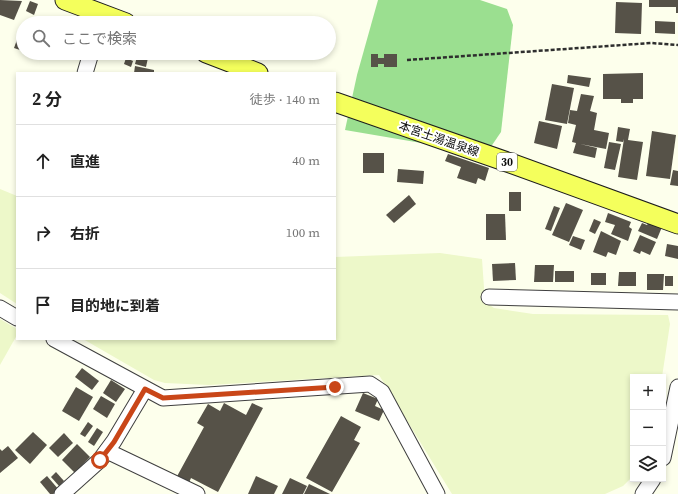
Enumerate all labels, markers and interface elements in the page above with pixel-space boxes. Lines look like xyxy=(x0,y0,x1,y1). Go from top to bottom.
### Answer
search box xyxy=(16,16,336,60)
icon: search xyxy=(30,27,52,49)
text: ここで検索 xyxy=(62,28,137,49)
text: 2 分 xyxy=(32,87,62,111)
text: 徒歩 · 140 m xyxy=(250,91,320,108)
street label: 本宮土湯温泉線 xyxy=(397,118,481,160)
icon: ahead xyxy=(32,150,54,172)
text: 直進 xyxy=(70,151,100,172)
text: 40 m xyxy=(292,152,320,169)
road number: 30 xyxy=(497,153,517,171)
icon: right xyxy=(32,222,54,244)
text: 右折 xyxy=(70,223,100,244)
text: 100 m xyxy=(286,224,320,241)
icon: arrive xyxy=(32,294,54,316)
text: 目的地に到着 xyxy=(70,295,160,316)
map controls xyxy=(630,374,666,482)
button: + xyxy=(630,374,666,410)
route end xyxy=(326,378,344,396)
button: − xyxy=(630,410,666,446)
button: layers xyxy=(630,446,666,482)
route start xyxy=(91,451,109,469)

